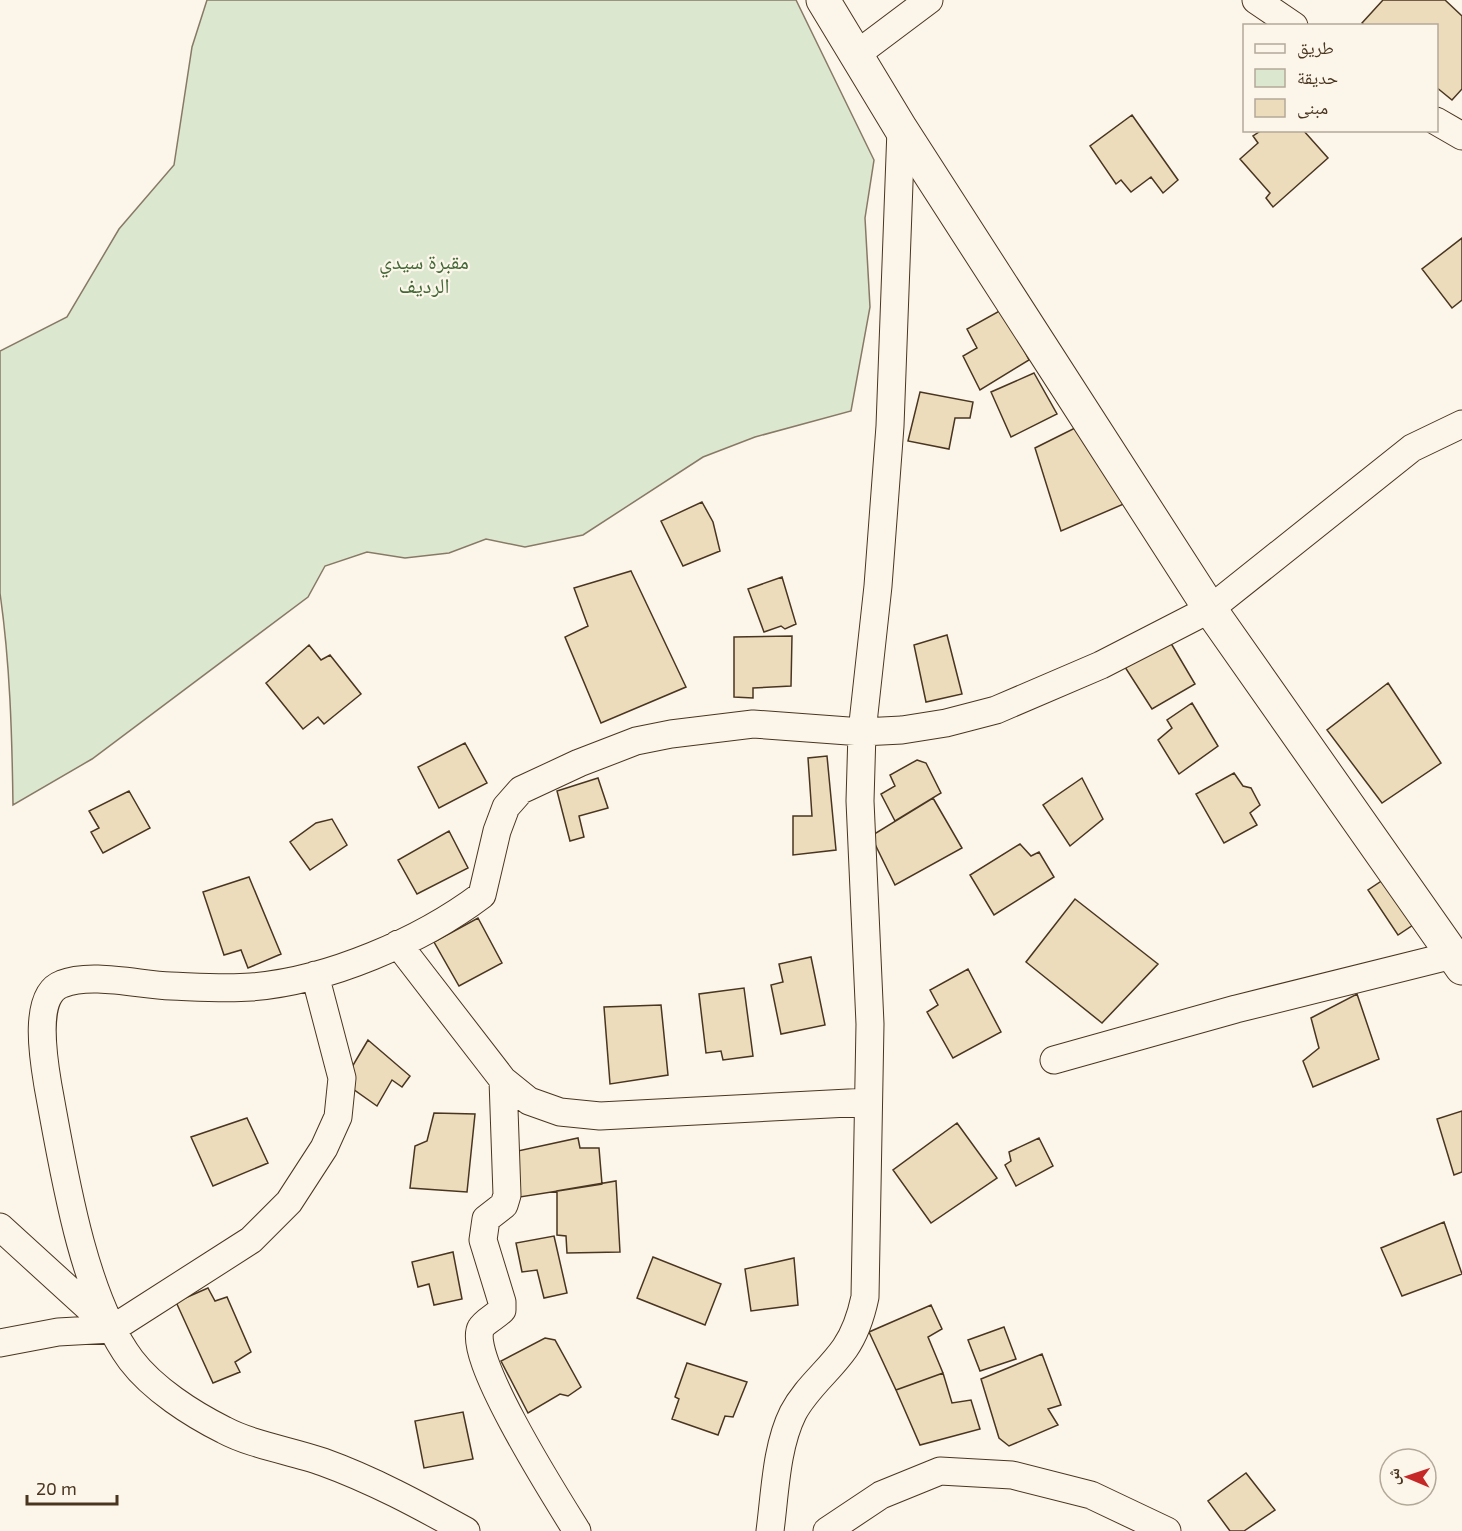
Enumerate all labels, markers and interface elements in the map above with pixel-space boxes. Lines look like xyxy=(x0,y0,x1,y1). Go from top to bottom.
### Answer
legend xyxy=(1243,24,1438,132)
text: طريق xyxy=(1297,36,1334,59)
text: حديقة xyxy=(1297,66,1338,88)
text: مبنى xyxy=(1297,96,1328,119)
park label: مقبرة سيدي الرديف xyxy=(379,248,469,297)
north arrow xyxy=(1378,1447,1438,1507)
scale bar xyxy=(27,1468,117,1506)
text: ش xyxy=(1383,1468,1403,1485)
text: 20 m xyxy=(36,1477,77,1499)

